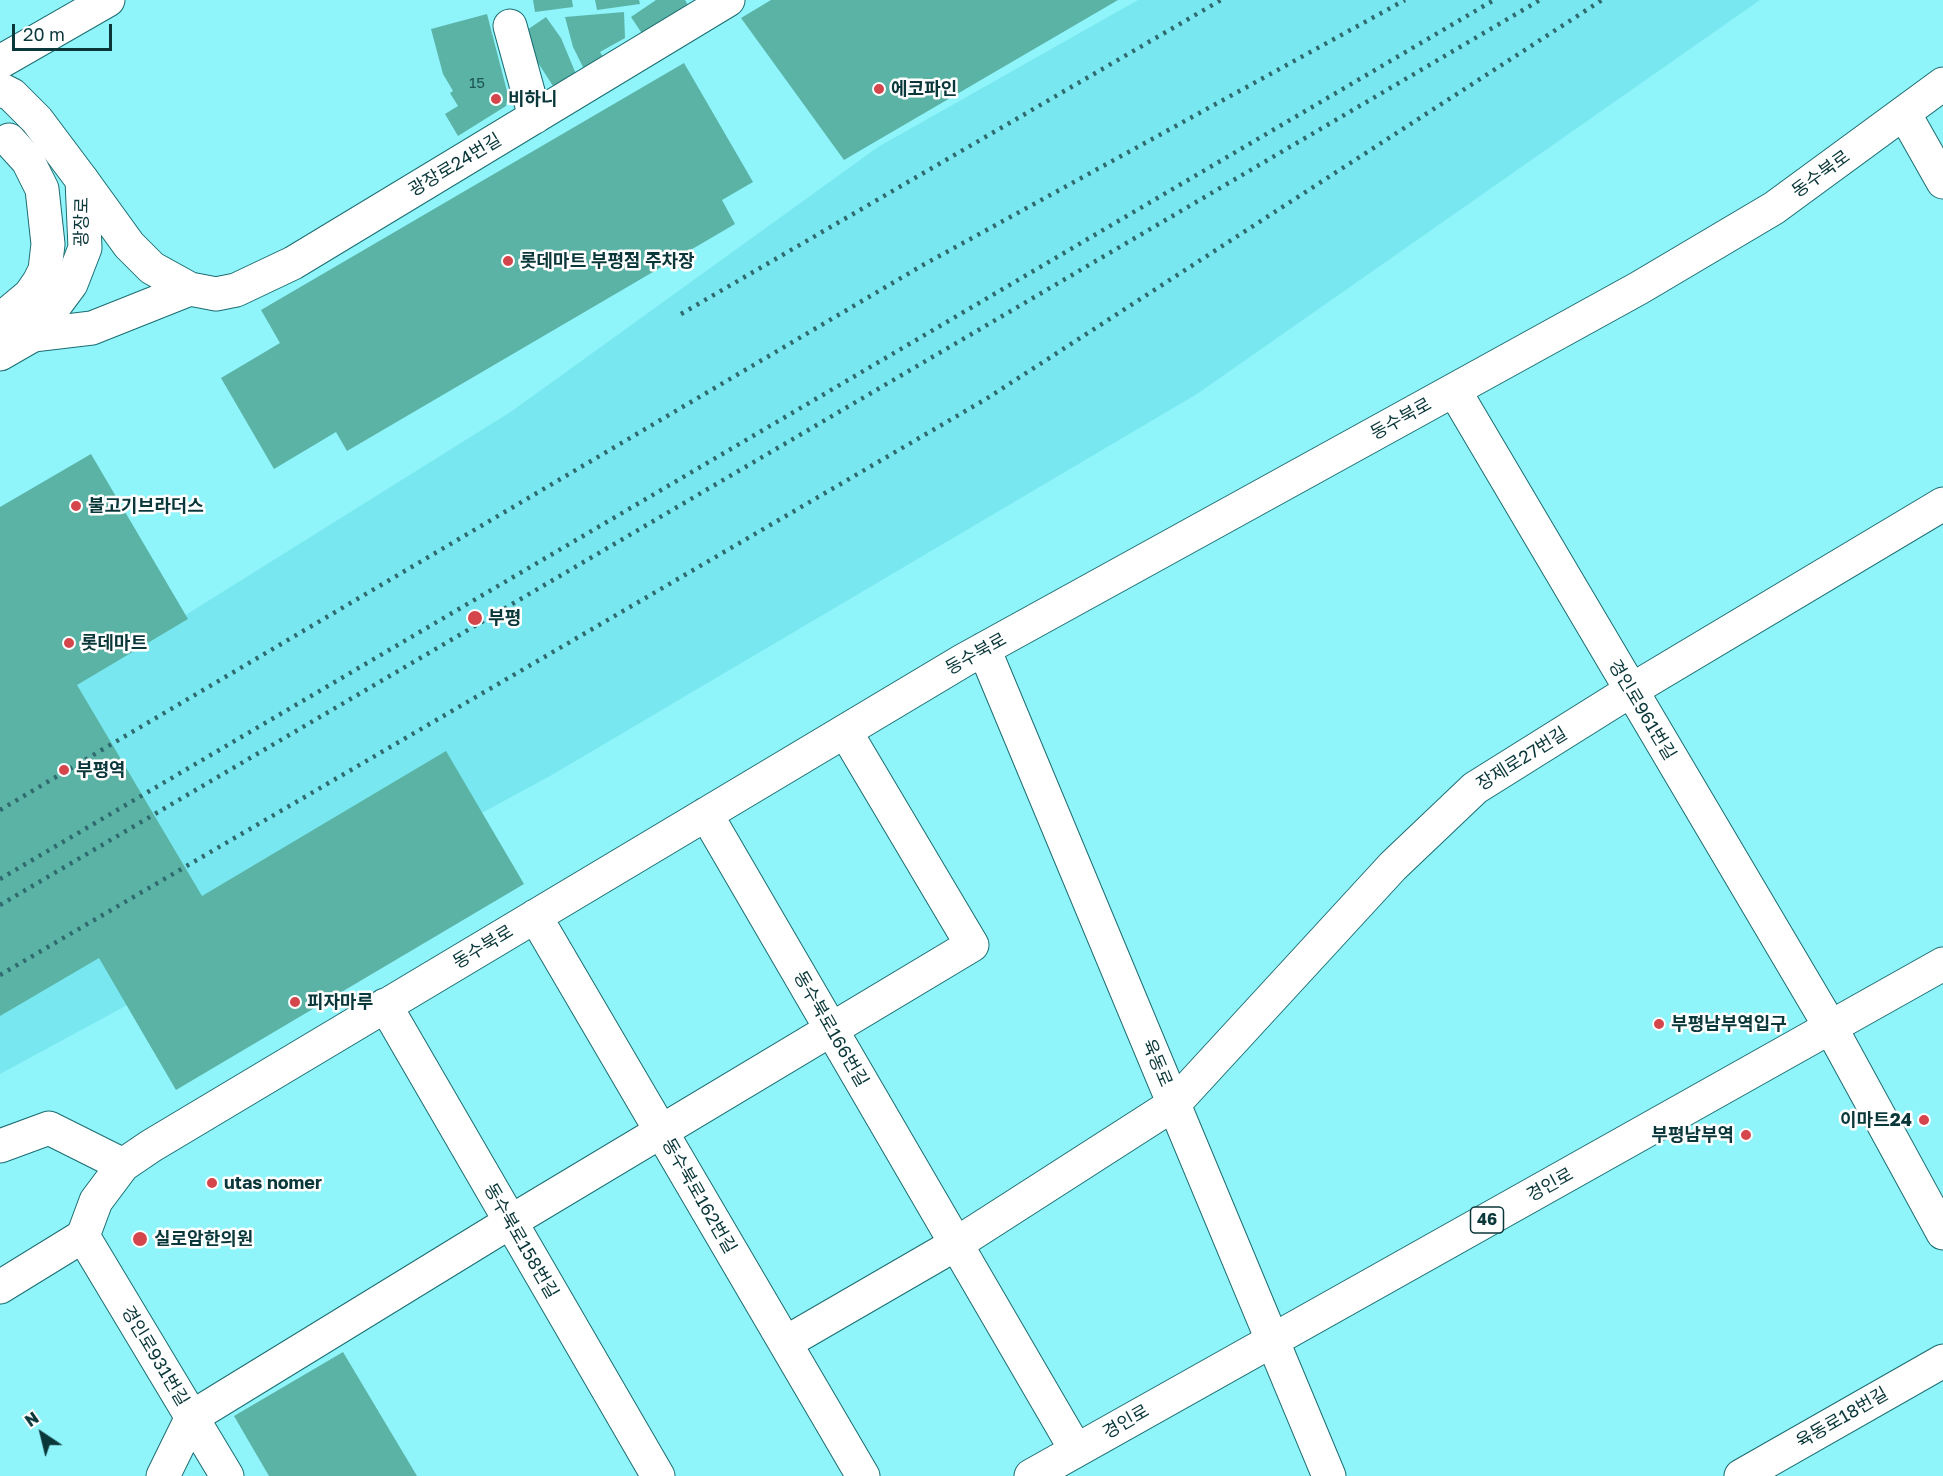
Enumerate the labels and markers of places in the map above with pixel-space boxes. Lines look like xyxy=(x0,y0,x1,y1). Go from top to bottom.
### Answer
place label: 에코파인 xyxy=(891,78,957,100)
marker: 에코파인 xyxy=(872,82,886,96)
place label: 비하니 xyxy=(508,88,558,110)
marker: 비하니 xyxy=(489,92,503,106)
place label: 롯데마트 부평점 주차장 xyxy=(520,250,695,272)
marker: 롯데마트 부평점 주차장 xyxy=(501,254,515,268)
place label: 불고기브라더스 xyxy=(88,495,204,517)
marker: 불고기브라더스 xyxy=(69,499,83,513)
place label: 부평 xyxy=(488,607,521,629)
marker: 부평 xyxy=(466,609,484,627)
place label: 롯데마트 xyxy=(81,632,147,654)
marker: 롯데마트 xyxy=(62,636,76,650)
place label: 부평역 xyxy=(76,759,126,781)
marker: 부평역 xyxy=(57,763,71,777)
place label: 피자마루 xyxy=(307,991,373,1013)
marker: 피자마루 xyxy=(288,995,302,1009)
place label: 부평남부역입구 xyxy=(1671,1013,1787,1035)
marker: 부평남부역입구 xyxy=(1652,1017,1666,1031)
place label: 이마트24 xyxy=(1840,1109,1912,1131)
marker: 이마트24 xyxy=(1917,1113,1931,1127)
place label: 부평남부역 xyxy=(1651,1124,1734,1146)
marker: 부평남부역 xyxy=(1739,1128,1753,1142)
place label: utas nomer xyxy=(224,1172,322,1194)
marker: utas nomer xyxy=(205,1176,219,1190)
place label: 실로암한의원 xyxy=(154,1228,253,1250)
marker: 실로암한의원 xyxy=(131,1230,149,1248)

